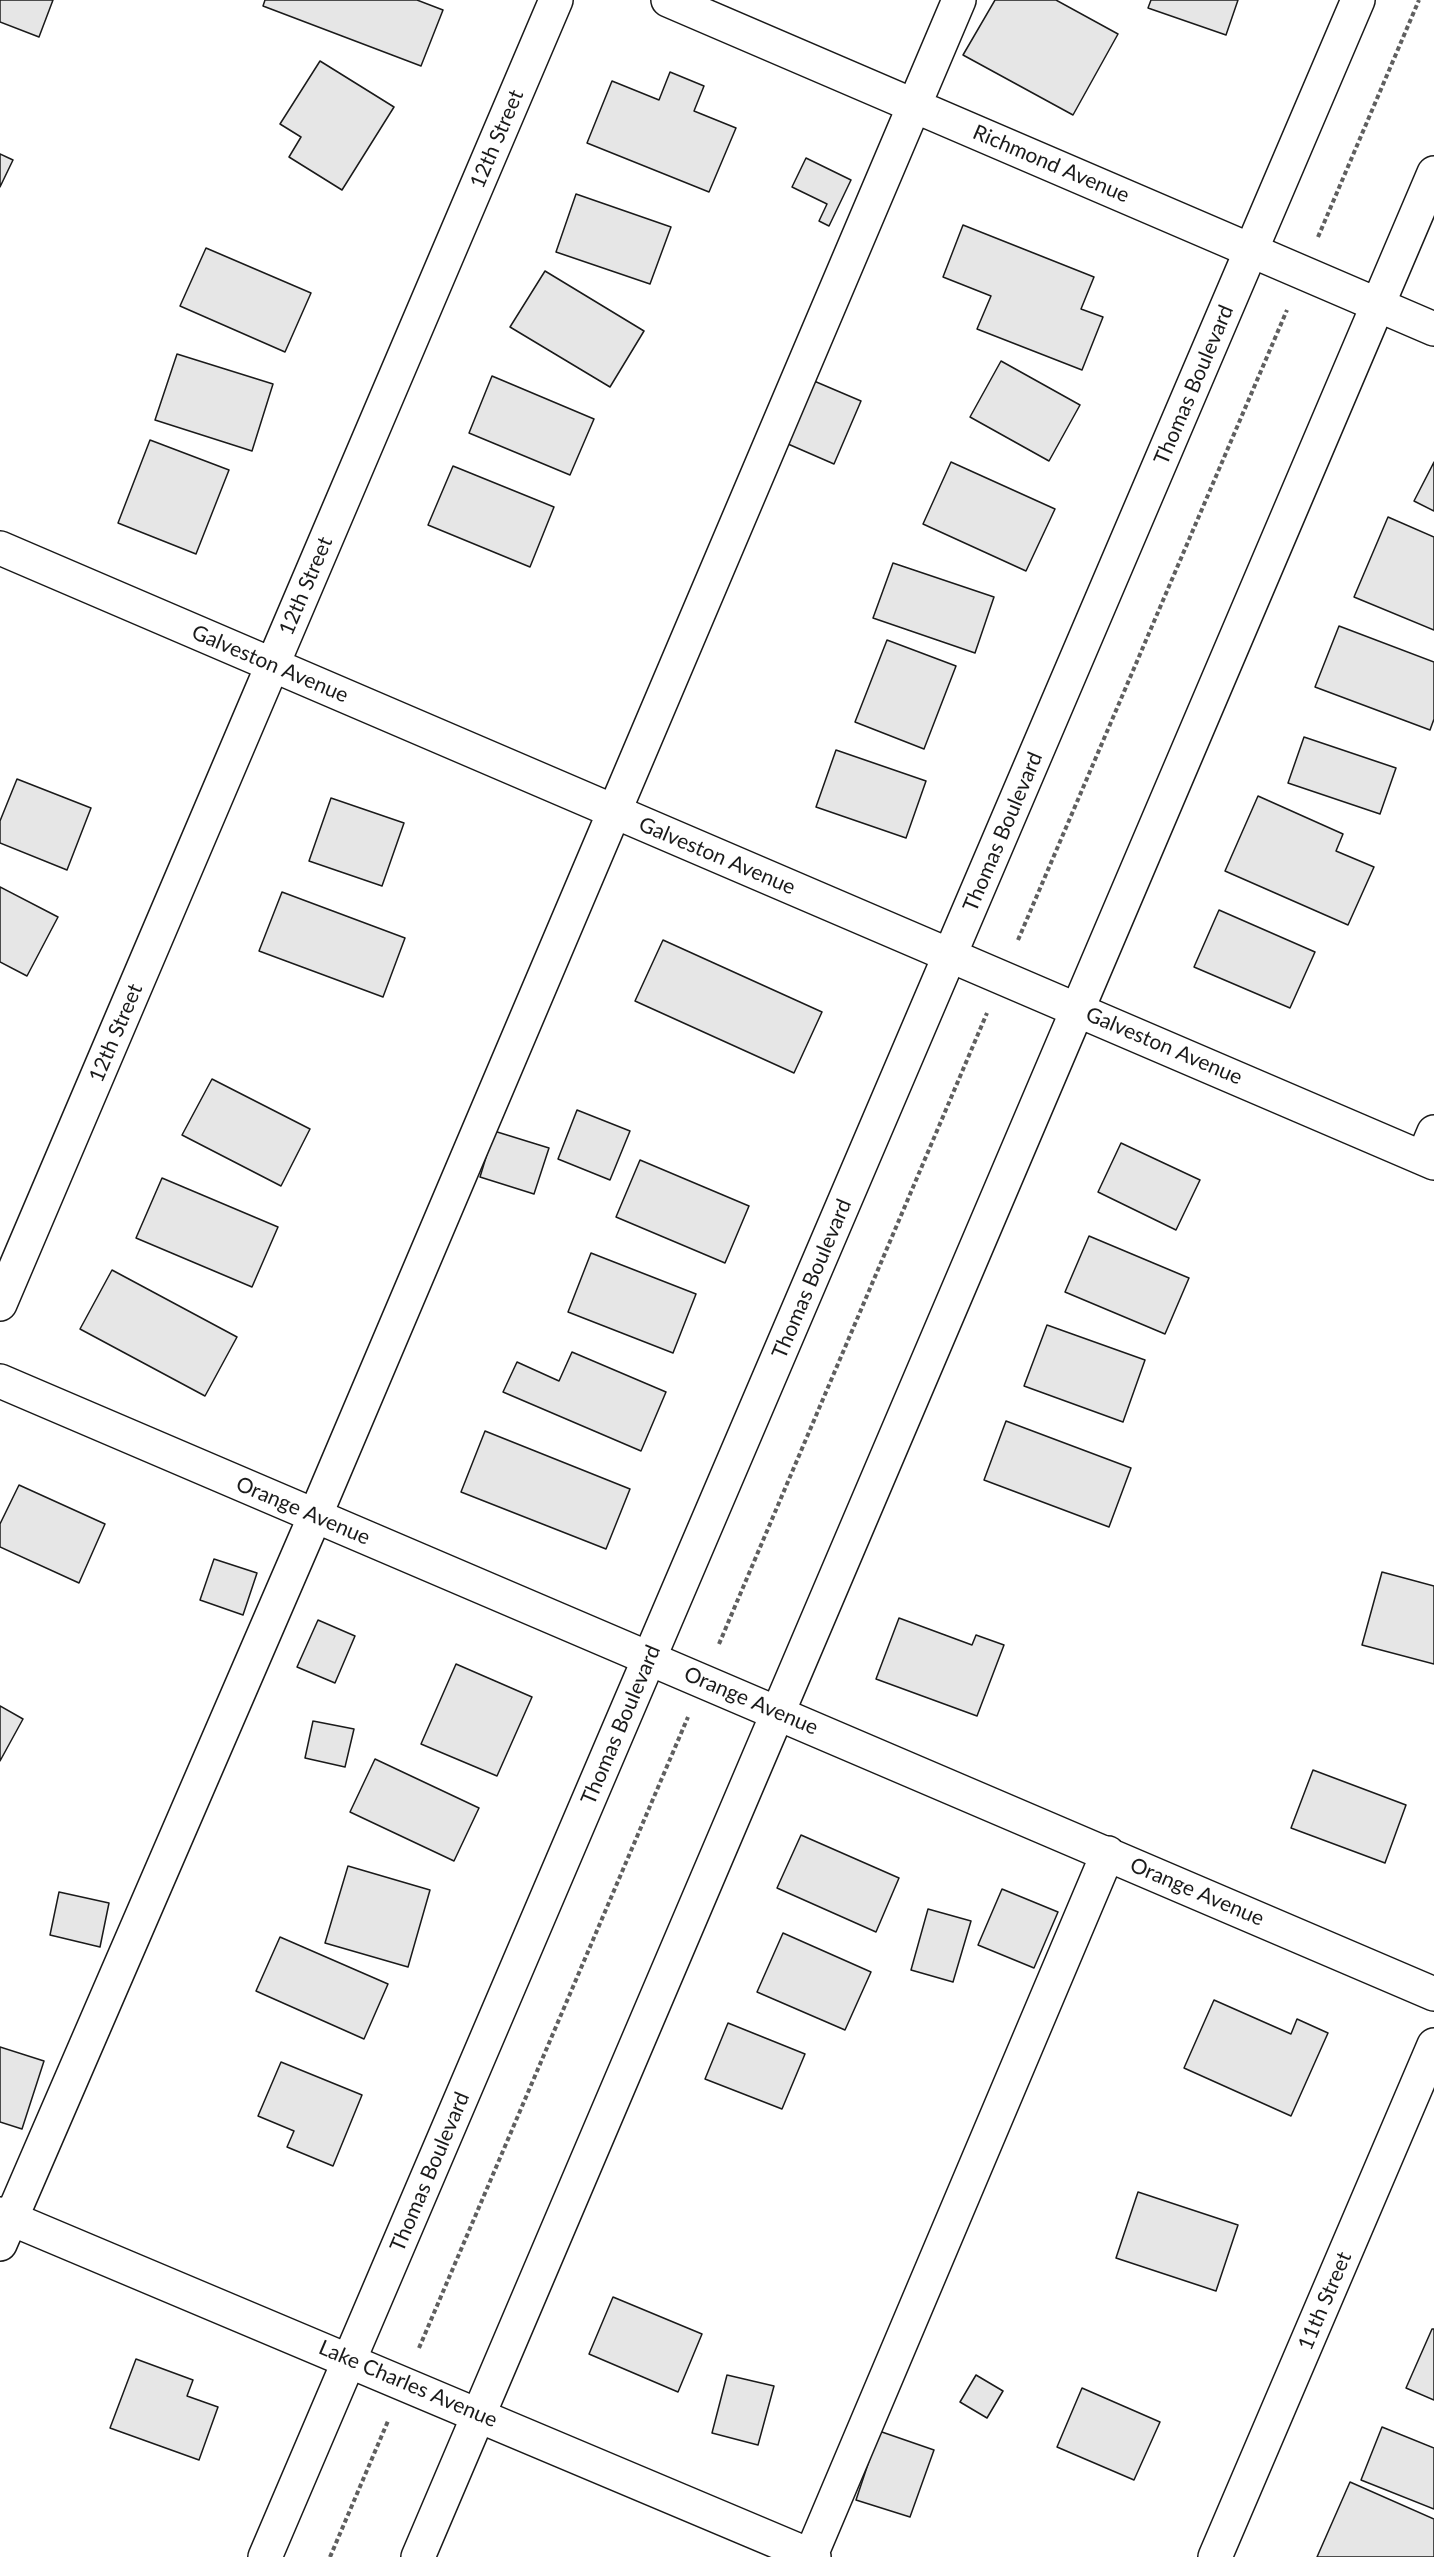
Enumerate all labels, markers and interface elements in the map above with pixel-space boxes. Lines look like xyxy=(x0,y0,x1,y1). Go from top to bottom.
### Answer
street label: 12th Street xyxy=(465,86,529,192)
street label: Richmond Avenue xyxy=(969,120,1133,208)
street label: Thomas Boulevard xyxy=(1149,301,1239,469)
street label: 12th Street xyxy=(274,533,338,639)
street label: Galveston Avenue xyxy=(188,620,352,708)
street label: Thomas Boulevard xyxy=(958,748,1048,916)
street label: Galveston Avenue xyxy=(635,812,799,900)
street label: 12th Street xyxy=(84,980,148,1086)
street label: Galveston Avenue xyxy=(1082,1002,1246,1090)
street label: Thomas Boulevard xyxy=(767,1195,857,1363)
street label: Orange Avenue xyxy=(232,1471,374,1551)
street label: Thomas Boulevard xyxy=(576,1641,666,1809)
street label: Orange Avenue xyxy=(680,1661,822,1741)
street label: Orange Avenue xyxy=(1126,1852,1268,1932)
street label: Thomas Boulevard xyxy=(385,2088,475,2256)
street label: 11th Street xyxy=(1293,2248,1357,2354)
street label: Lake Charles Avenue xyxy=(315,2335,501,2433)

